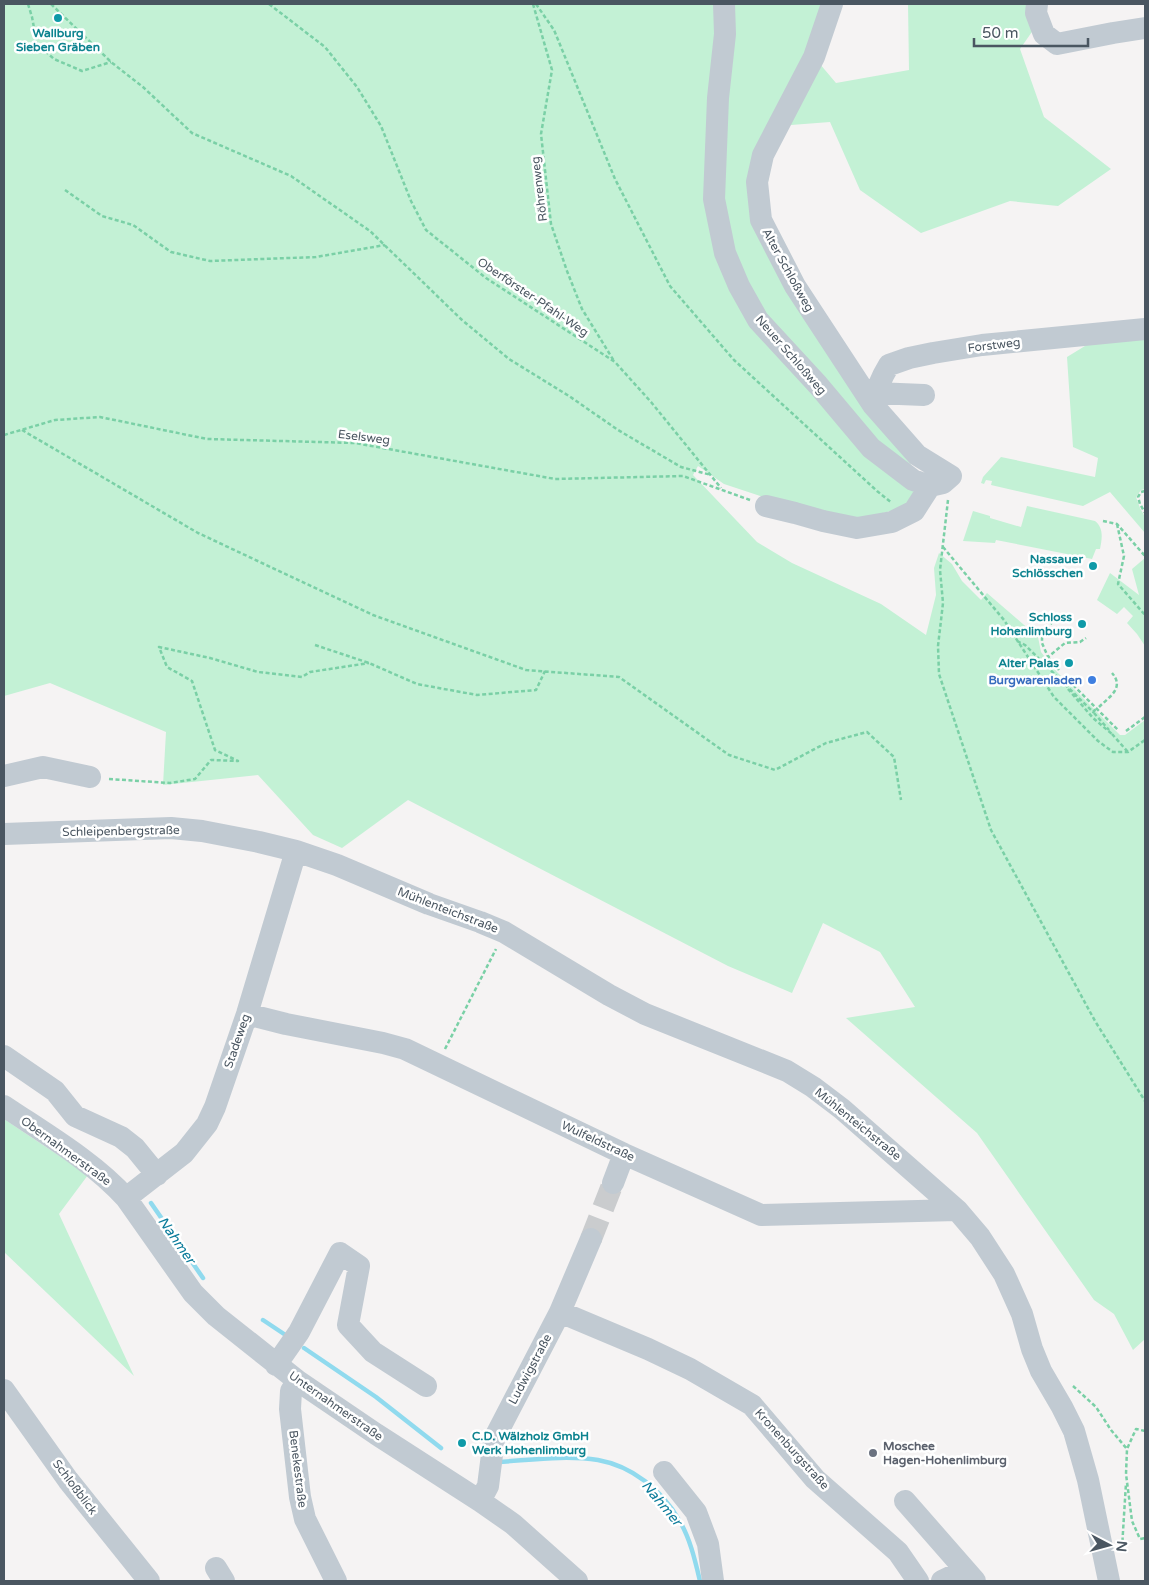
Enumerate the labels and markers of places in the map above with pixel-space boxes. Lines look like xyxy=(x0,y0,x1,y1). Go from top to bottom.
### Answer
marker: Wallburg Sieben Gräben xyxy=(52,12,64,24)
place label: Wallburg Sieben Gräben xyxy=(16,26,100,54)
place label: Nassauer Schlösschen xyxy=(1012,552,1083,580)
marker: Nassauer Schlösschen xyxy=(1087,560,1099,572)
place label: Schloss Hohenlimburg xyxy=(991,610,1072,639)
marker: Schloss Hohenlimburg xyxy=(1076,618,1088,630)
place label: Alter Palas xyxy=(998,656,1059,670)
marker: Alter Palas xyxy=(1063,657,1075,669)
place label: Burgwarenladen xyxy=(988,673,1082,688)
marker: Burgwarenladen xyxy=(1086,674,1098,686)
place label: C.D. Wälzholz GmbH Werk Hohenlimburg xyxy=(472,1429,589,1458)
marker: C.D. Wälzholz GmbH Werk Hohenlimburg xyxy=(456,1437,468,1449)
place label: Moschee Hagen-Hohenlimburg xyxy=(883,1439,1007,1468)
marker: Moschee Hagen-Hohenlimburg xyxy=(867,1447,879,1459)

